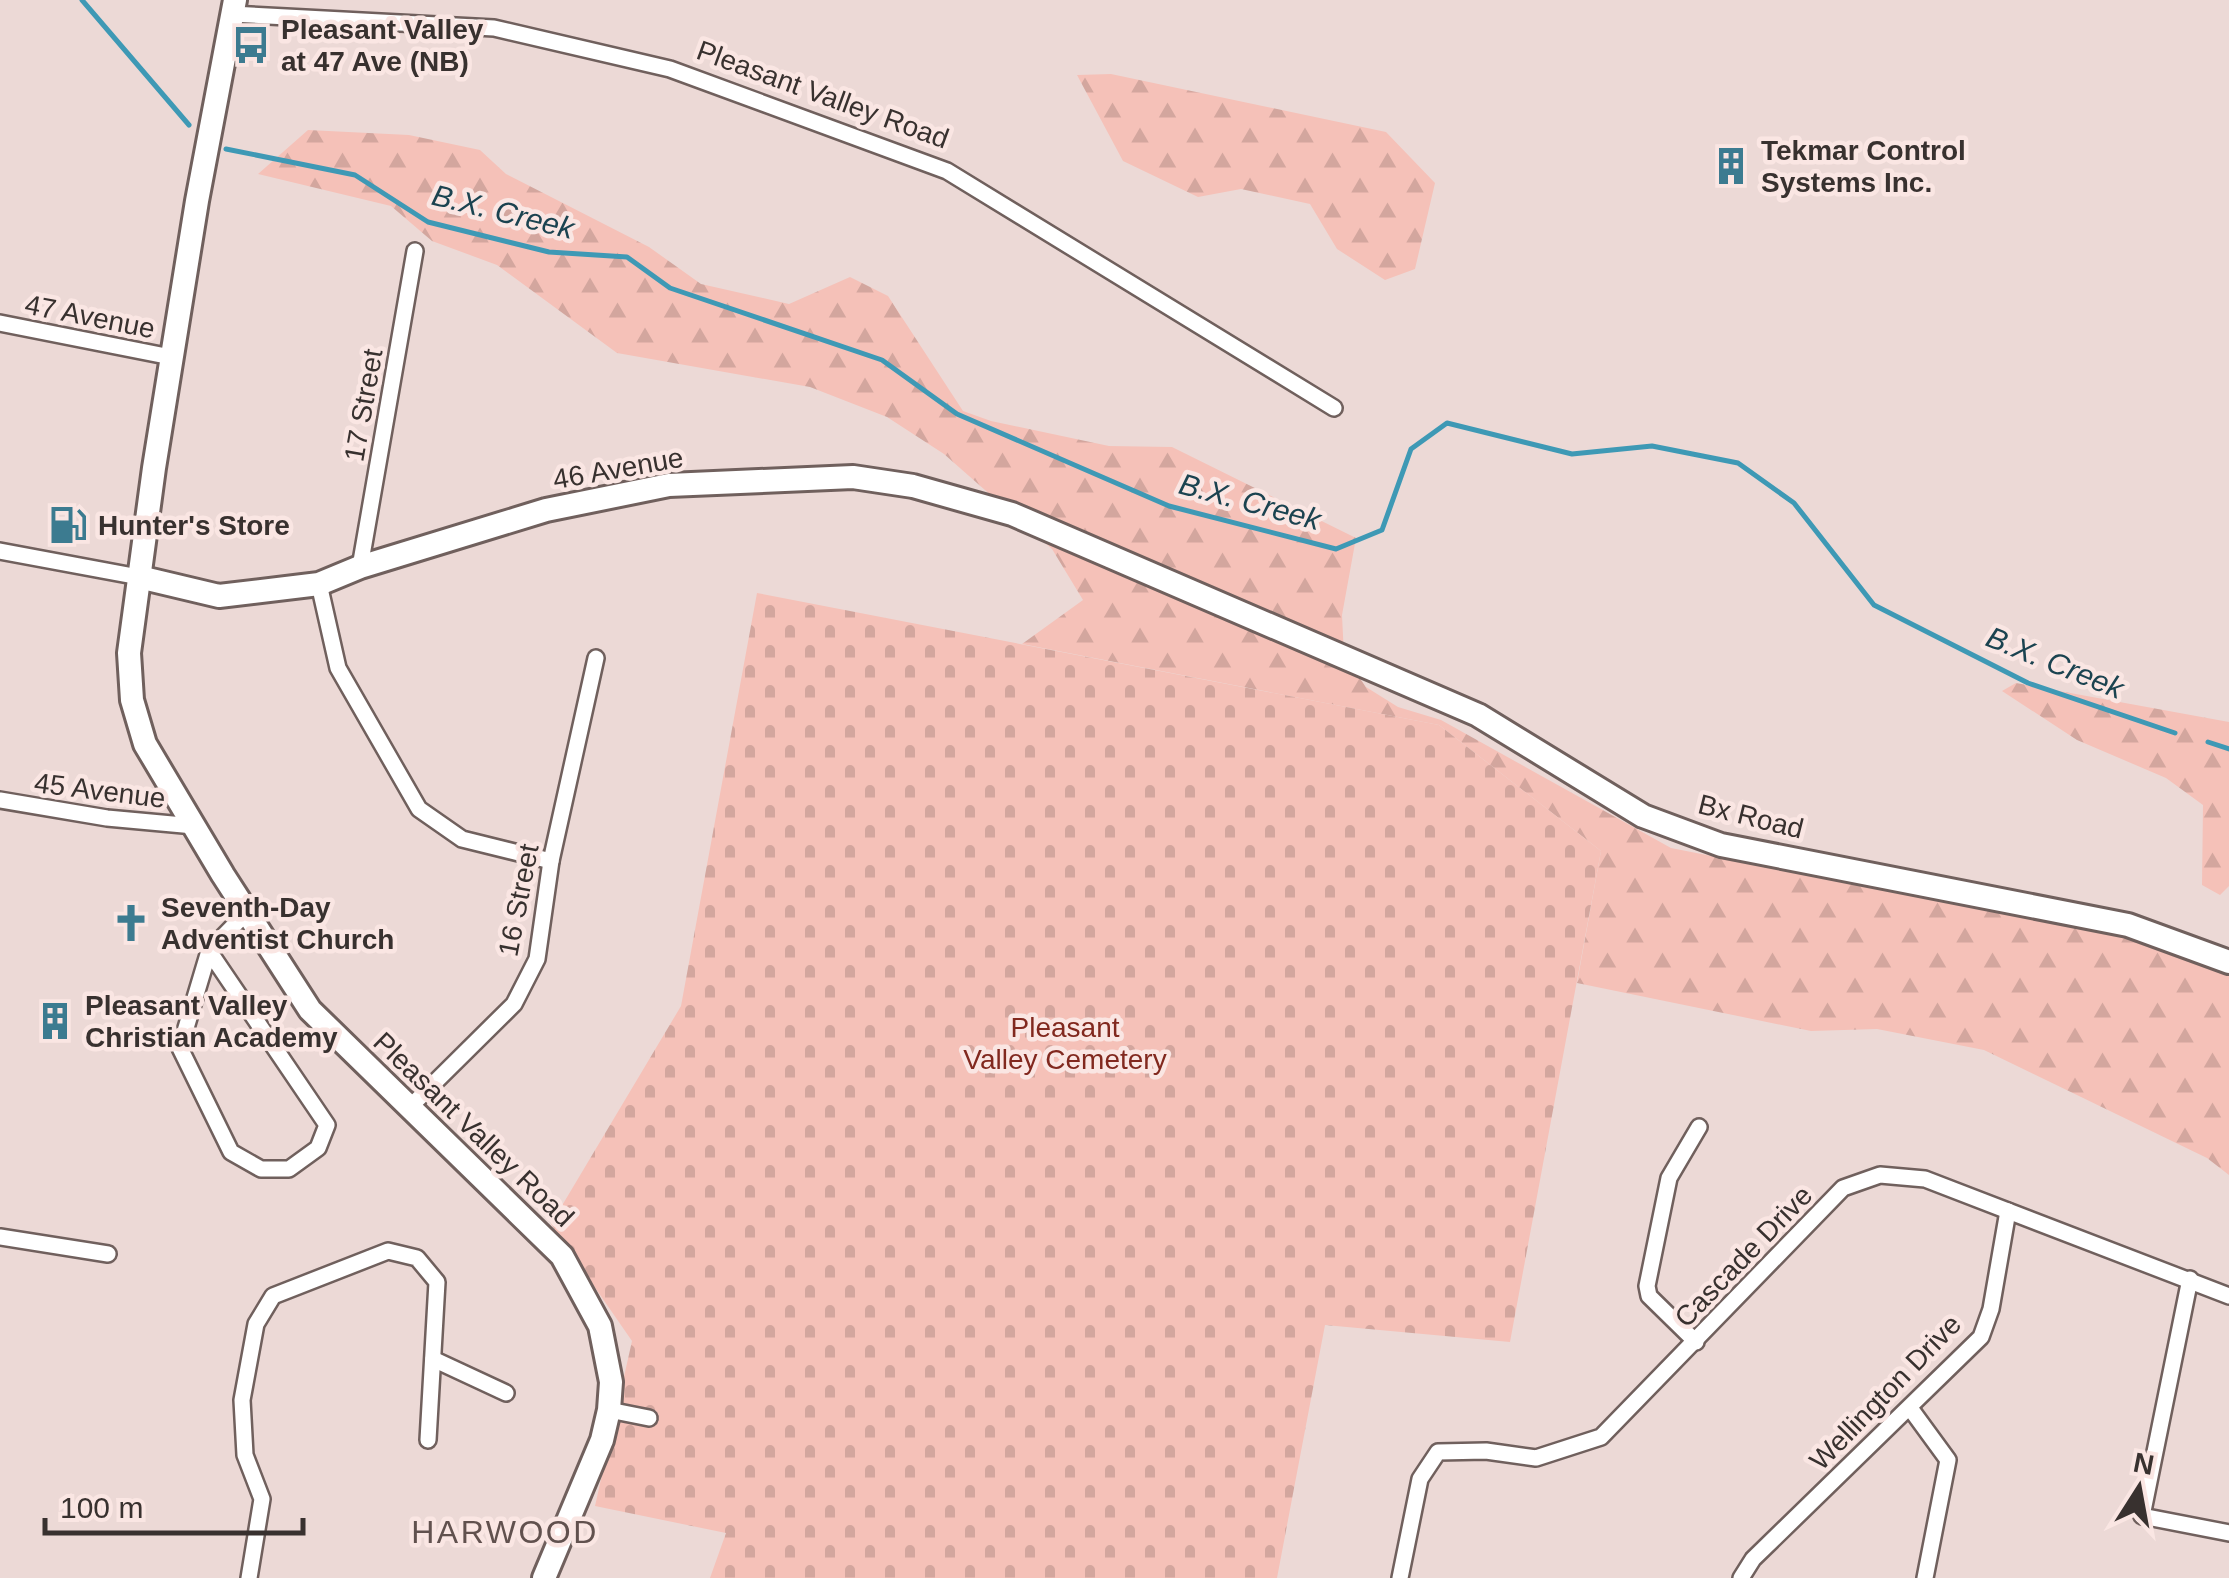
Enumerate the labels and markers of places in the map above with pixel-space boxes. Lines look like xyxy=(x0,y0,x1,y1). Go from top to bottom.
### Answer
place label: Pleasant Valley at 47 Ave (NB) xyxy=(281,14,484,77)
bus stop icon: Pleasant Valley at 47 Ave (NB) xyxy=(230,24,272,66)
place label: Tekmar Control Systems Inc. xyxy=(1761,135,1966,198)
building icon: Tekmar Control Systems Inc. xyxy=(1710,145,1752,187)
fuel station icon: Hunter's Store xyxy=(47,504,89,546)
place label: Hunter's Store xyxy=(98,510,290,541)
place label: Seventh-Day Adventist Church xyxy=(161,892,394,955)
church icon: Seventh-Day Adventist Church xyxy=(110,902,152,944)
place label: Pleasant Valley Christian Academy xyxy=(85,990,338,1053)
building icon: Pleasant Valley Christian Academy xyxy=(34,1000,76,1042)

